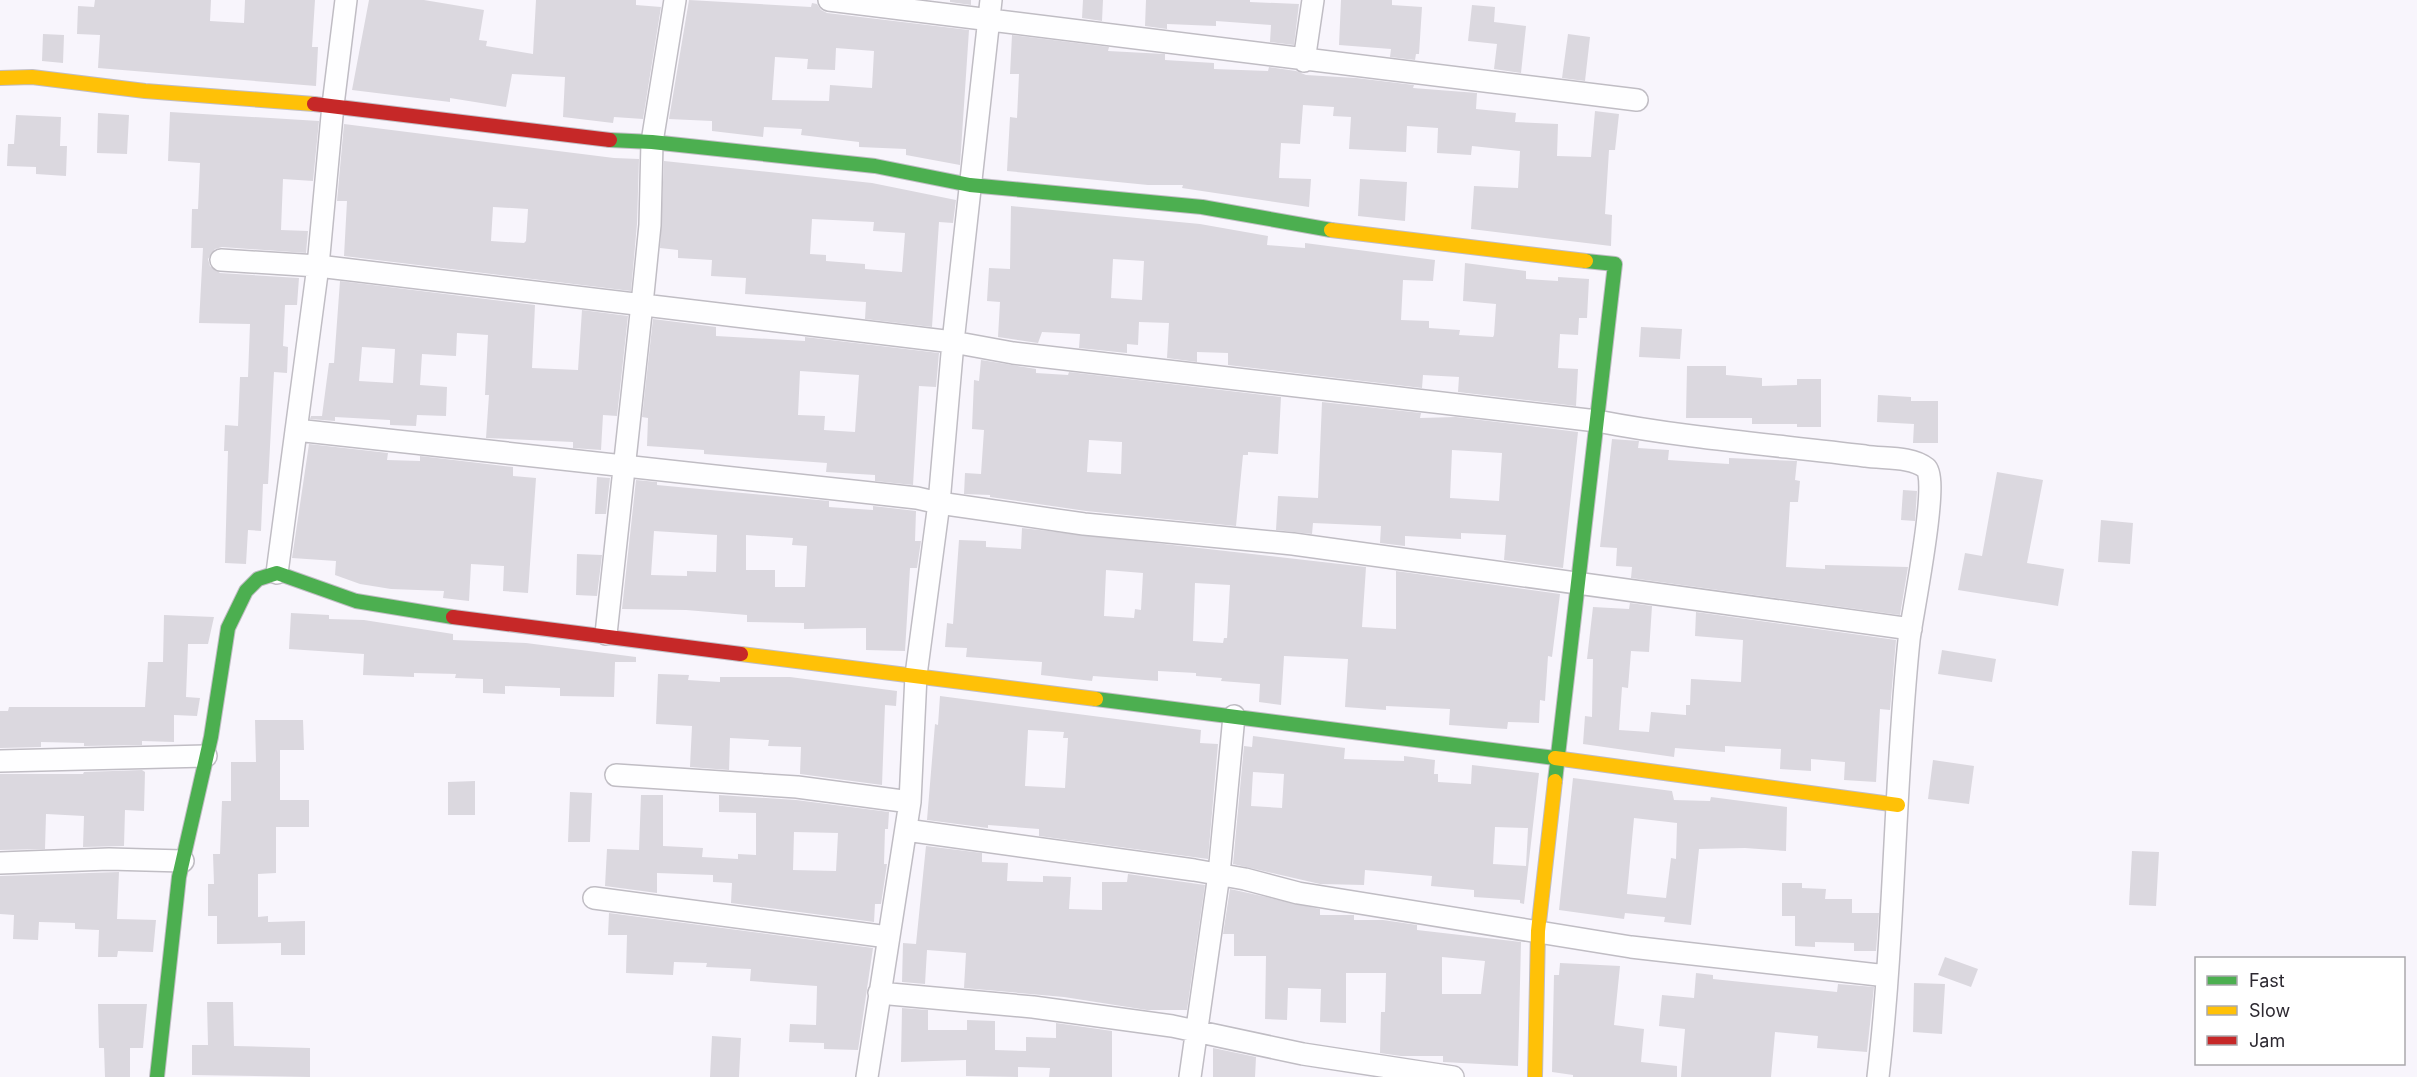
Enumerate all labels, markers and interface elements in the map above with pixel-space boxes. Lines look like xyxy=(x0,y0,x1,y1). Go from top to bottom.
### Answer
legend xyxy=(2195,957,2405,1065)
text: Fast xyxy=(2249,970,2285,991)
text: Slow xyxy=(2249,1000,2290,1021)
text: Jam xyxy=(2249,1030,2285,1051)

